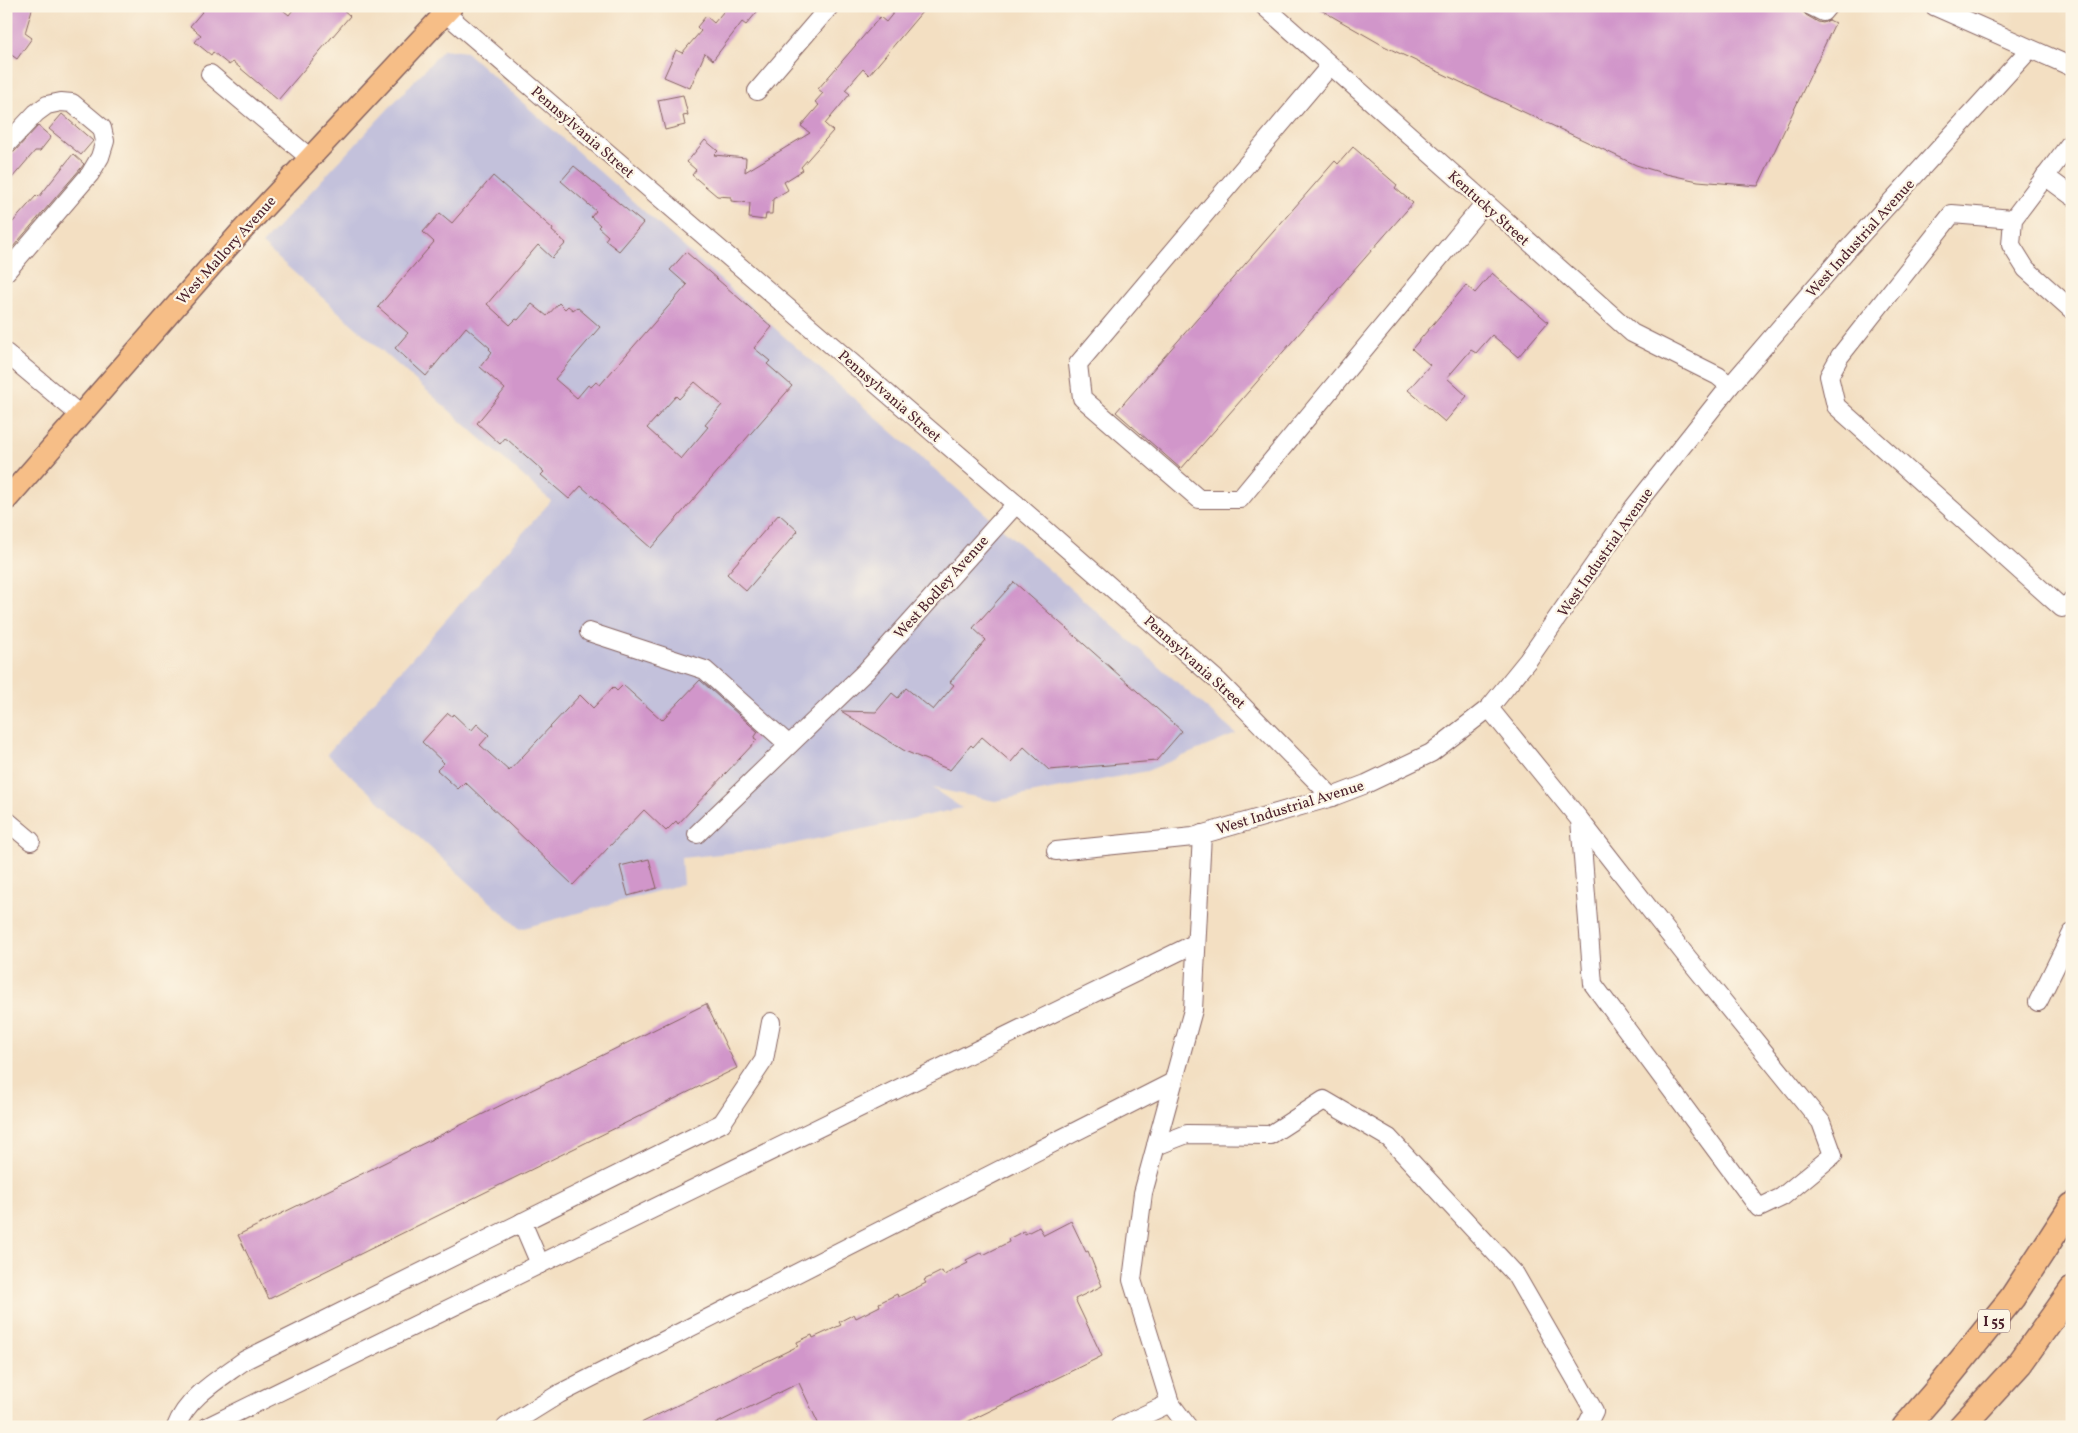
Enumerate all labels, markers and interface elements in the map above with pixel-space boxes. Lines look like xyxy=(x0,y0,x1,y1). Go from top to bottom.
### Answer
street label: Pennsylvania Street xyxy=(526,82,638,184)
street label: Kentucky Street xyxy=(1442,167,1534,252)
street label: West Industrial Avenue xyxy=(1802,175,1920,303)
street label: West Mallory Avenue xyxy=(172,192,282,310)
street label: Pennsylvania Street xyxy=(833,346,945,448)
street label: West Industrial Avenue xyxy=(1554,484,1659,622)
street label: West Bodley Avenue xyxy=(890,532,994,644)
street label: Pennsylvania Street xyxy=(1138,612,1250,715)
street label: West Industrial Avenue xyxy=(1214,776,1367,841)
road number: I 55 xyxy=(1978,1310,2010,1332)

